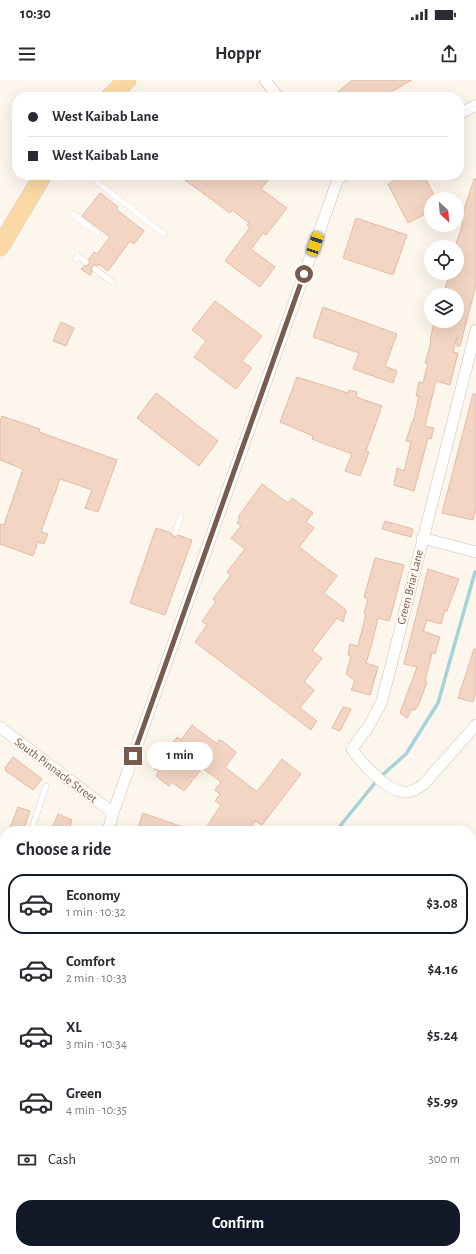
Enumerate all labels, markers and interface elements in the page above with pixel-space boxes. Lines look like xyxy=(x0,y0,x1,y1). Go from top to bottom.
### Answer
text: 10:30 xyxy=(20,6,51,21)
icon: menu xyxy=(16,43,38,65)
icon: share xyxy=(438,43,460,65)
text: Hoppr xyxy=(215,45,261,63)
text: West Kaibab Lane xyxy=(52,109,159,124)
text: West Kaibab Lane xyxy=(52,148,159,163)
north arrow xyxy=(424,192,464,232)
map controls xyxy=(424,192,464,328)
car xyxy=(305,231,325,257)
button: locate xyxy=(424,240,464,280)
route start xyxy=(295,265,313,283)
button: layers xyxy=(424,288,464,328)
street label: Green Briar Lane xyxy=(395,548,425,626)
street label: South Pinnacle Street xyxy=(13,735,100,805)
callout: 1 min xyxy=(147,742,213,770)
route end xyxy=(124,747,142,765)
text: 1 min xyxy=(166,749,194,762)
text: Choose a ride xyxy=(16,841,111,859)
icon: car xyxy=(18,886,54,922)
text: Economy xyxy=(66,888,120,903)
text: $3.08 xyxy=(426,896,458,911)
text: 1 min · 10:32 xyxy=(66,906,126,919)
icon: car xyxy=(18,952,54,988)
text: Comfort xyxy=(66,954,115,969)
text: $4.16 xyxy=(428,962,458,977)
text: 2 min · 10:33 xyxy=(66,972,127,985)
icon: car xyxy=(18,1018,54,1054)
text: XL xyxy=(66,1020,82,1035)
text: $5.24 xyxy=(427,1028,458,1043)
text: 3 min · 10:34 xyxy=(66,1038,127,1051)
icon: car xyxy=(18,1084,54,1120)
text: Green xyxy=(66,1086,102,1101)
text: $5.99 xyxy=(427,1094,458,1109)
text: 4 min · 10:35 xyxy=(66,1104,127,1117)
icon: cash xyxy=(16,1149,38,1171)
text: Cash xyxy=(48,1152,76,1167)
text: 300 m xyxy=(428,1153,460,1166)
button: Confirm xyxy=(16,1200,460,1246)

